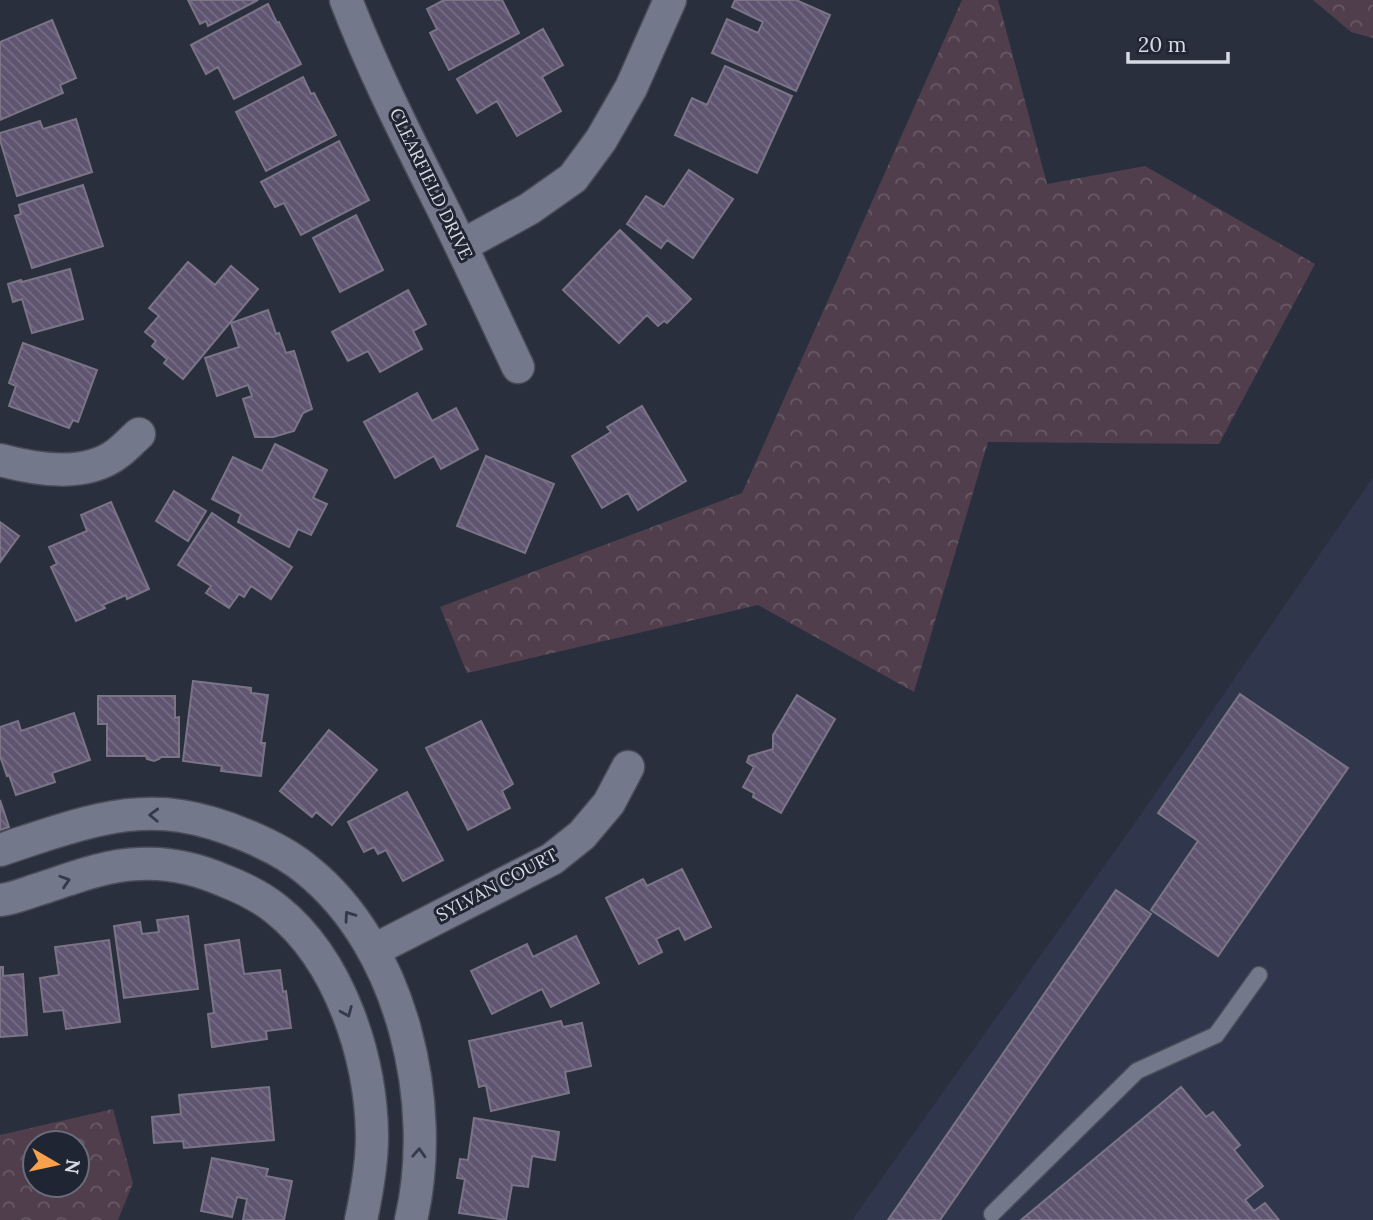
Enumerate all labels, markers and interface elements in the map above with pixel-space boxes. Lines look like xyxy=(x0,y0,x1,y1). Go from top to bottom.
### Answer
scale bar xyxy=(1128,21,1228,65)
text: 20 m xyxy=(1138,31,1187,58)
street label: CLEARFIELD DRIVE xyxy=(385,104,478,263)
one-way arrow xyxy=(149,808,160,823)
street label: SYLVAN COURT xyxy=(432,843,562,926)
one-way arrow xyxy=(59,875,71,889)
one-way arrow xyxy=(345,911,358,924)
one-way arrow xyxy=(339,1005,353,1017)
north arrow xyxy=(21,1129,91,1199)
one-way arrow xyxy=(412,1147,427,1158)
text: N xyxy=(60,1158,86,1176)

